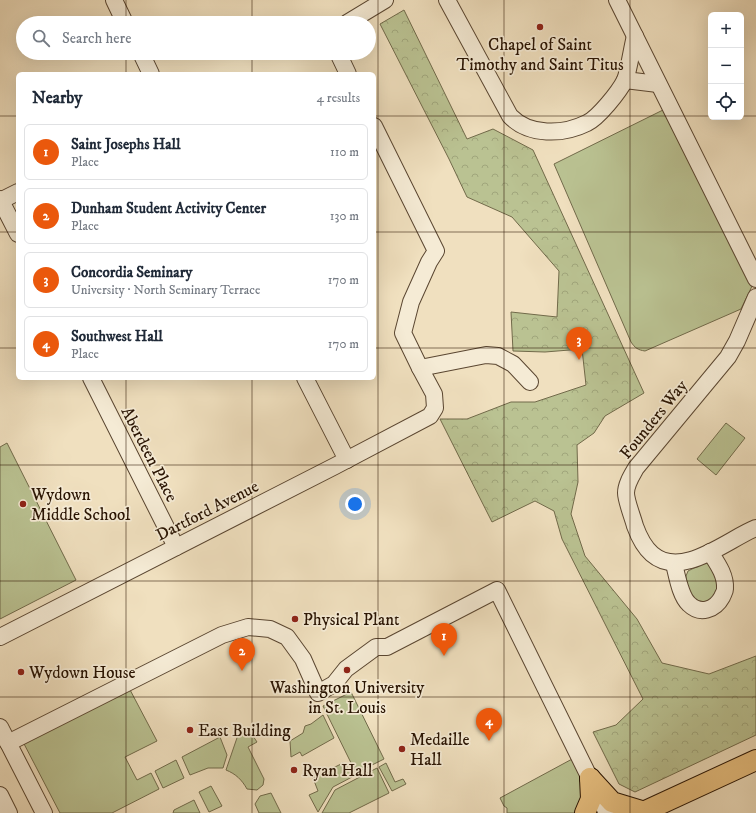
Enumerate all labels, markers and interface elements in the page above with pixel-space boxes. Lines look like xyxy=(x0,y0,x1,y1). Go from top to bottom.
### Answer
map controls xyxy=(708,12,744,120)
button: + xyxy=(708,12,744,48)
search box xyxy=(16,16,376,60)
marker: Chapel of Saint Timothy and Saint Titus xyxy=(535,22,545,32)
icon: search xyxy=(30,27,52,49)
text: Search here xyxy=(62,29,131,48)
place label: Chapel of Saint Timothy and Saint Titus xyxy=(456,34,624,76)
button: − xyxy=(708,48,744,84)
button: locate xyxy=(708,84,744,120)
text: Nearby xyxy=(32,87,82,109)
text: 4 results xyxy=(317,90,360,106)
text: Saint Josephs Hall xyxy=(71,135,181,154)
text: 1 xyxy=(44,144,48,160)
text: 110 m xyxy=(330,144,359,160)
text: Place xyxy=(71,154,99,170)
text: Dunham Student Activity Center xyxy=(71,199,266,218)
text: 2 xyxy=(43,208,49,224)
text: 130 m xyxy=(330,208,359,224)
text: Place xyxy=(71,218,99,234)
text: Concordia Seminary xyxy=(71,263,192,282)
text: 3 xyxy=(44,272,48,288)
text: 170 m xyxy=(328,272,359,288)
text: University · North Seminary Terrace xyxy=(71,282,260,298)
text: Southwest Hall xyxy=(71,327,163,346)
pin: 3 xyxy=(566,327,592,360)
text: 4 xyxy=(42,336,50,352)
text: 170 m xyxy=(328,336,359,352)
text: Place xyxy=(71,346,99,362)
street label: Founders Way xyxy=(615,375,693,464)
street label: Aberdeen Place xyxy=(116,403,182,506)
street label: Dartford Avenue xyxy=(152,476,263,546)
place label: Wydown Middle School xyxy=(30,484,130,526)
your location xyxy=(345,494,365,514)
marker: Wydown Middle School xyxy=(18,499,28,509)
place label: Physical Plant xyxy=(303,609,400,631)
marker: Physical Plant xyxy=(290,614,300,624)
pin: 1 xyxy=(431,623,457,656)
pin: 2 xyxy=(229,638,255,671)
place label: Wydown House xyxy=(28,662,135,684)
marker: Washington University in St. Louis xyxy=(342,665,352,675)
marker: Wydown House xyxy=(16,667,26,677)
place label: Washington University in St. Louis xyxy=(269,677,425,719)
pin: 4 xyxy=(476,708,502,741)
place label: East Building xyxy=(198,720,291,742)
marker: East Building xyxy=(185,725,195,735)
place label: Medaille Hall xyxy=(410,729,470,771)
marker: Medaille Hall xyxy=(397,744,407,754)
place label: Ryan Hall xyxy=(302,760,373,782)
marker: Ryan Hall xyxy=(289,765,299,775)

